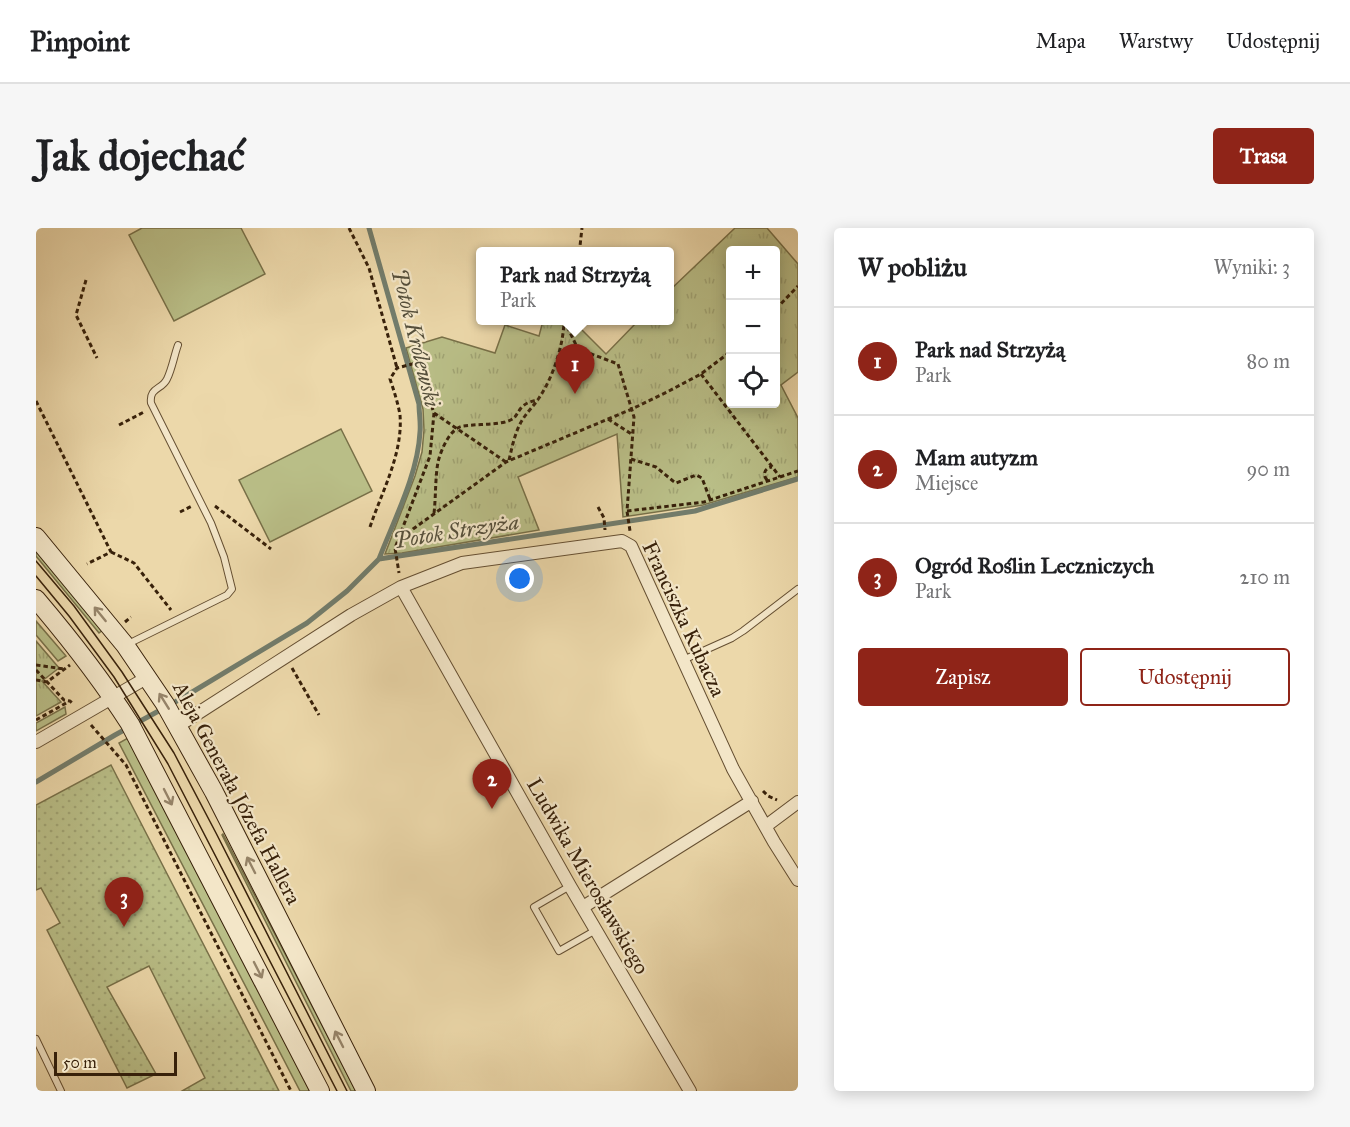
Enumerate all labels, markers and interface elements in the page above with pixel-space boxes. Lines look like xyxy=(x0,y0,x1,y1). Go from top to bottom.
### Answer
text: Pinpoint xyxy=(30,24,130,59)
text: Mapa xyxy=(1036,28,1086,54)
text: Warstwy xyxy=(1119,28,1193,54)
text: Udostępnij xyxy=(1226,28,1320,54)
button: Trasa xyxy=(1213,128,1314,184)
text: Jak dojechać xyxy=(36,130,245,182)
map controls xyxy=(726,246,780,408)
button: + xyxy=(726,246,780,300)
popup xyxy=(476,247,674,325)
text: W pobliżu xyxy=(858,251,967,283)
text: Wyniki: 3 xyxy=(1213,255,1290,279)
text: Park nad Strzyżą xyxy=(500,261,650,288)
water label: Potok Królewski xyxy=(386,266,446,411)
text: Park xyxy=(500,288,536,312)
button: − xyxy=(726,300,780,354)
text: Park nad Strzyżą xyxy=(915,336,1065,363)
pin: 1 xyxy=(556,344,594,394)
text: 1 xyxy=(874,349,881,373)
text: 80 m xyxy=(1247,349,1290,373)
button: locate xyxy=(726,354,780,408)
text: Park xyxy=(915,363,951,387)
text: Mam autyzm xyxy=(915,444,1038,471)
text: 2 xyxy=(873,457,882,481)
text: 90 m xyxy=(1247,457,1290,481)
text: Miejsce xyxy=(915,471,978,495)
water label: Potok Strzyża xyxy=(391,508,521,554)
street label: Franciszka Kubacza xyxy=(637,537,731,701)
text: Ogród Roślin Leczniczych xyxy=(915,552,1154,579)
your location xyxy=(505,564,534,593)
text: 3 xyxy=(874,565,882,589)
text: 210 m xyxy=(1240,565,1290,589)
text: Park xyxy=(915,579,951,603)
one-way arrow xyxy=(93,606,106,622)
button: Zapisz xyxy=(858,648,1068,706)
button: Udostępnij xyxy=(1080,648,1290,706)
street label: Aleja Generała Józefa Hallera xyxy=(167,676,307,909)
one-way arrow xyxy=(157,693,169,710)
pin: 2 xyxy=(472,760,512,809)
street label: Ludwika Mierosławskiego xyxy=(521,773,655,979)
one-way arrow xyxy=(163,788,174,806)
one-way arrow xyxy=(245,856,257,874)
pin: 3 xyxy=(104,878,143,927)
one-way arrow xyxy=(253,961,264,979)
one-way arrow xyxy=(333,1030,345,1048)
scale bar xyxy=(54,1049,177,1076)
text: 50 m xyxy=(63,1053,97,1072)

